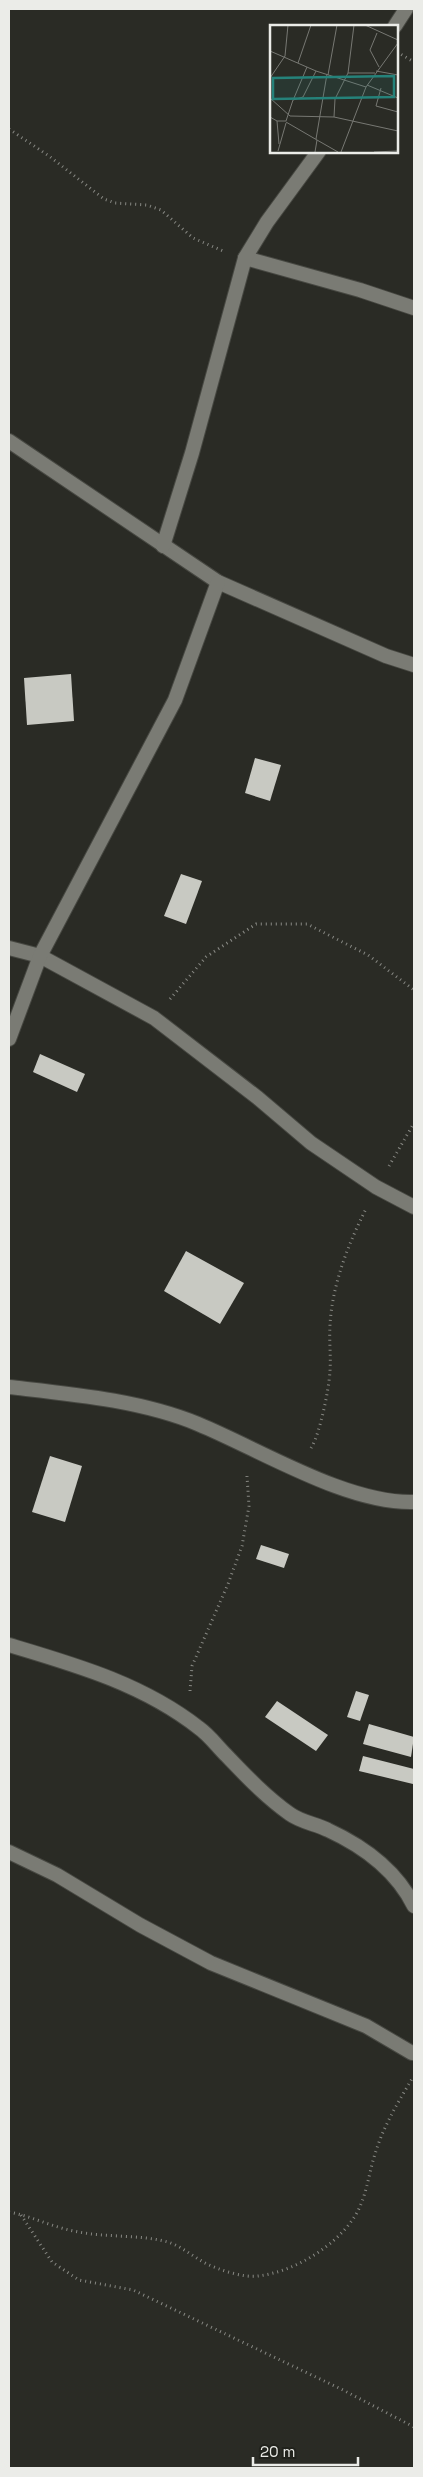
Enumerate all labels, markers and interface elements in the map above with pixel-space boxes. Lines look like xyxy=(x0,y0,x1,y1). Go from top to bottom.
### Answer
inset map xyxy=(270,25,398,152)
scale bar xyxy=(253,2434,358,2466)
text: 20 m xyxy=(260,2442,295,2461)

